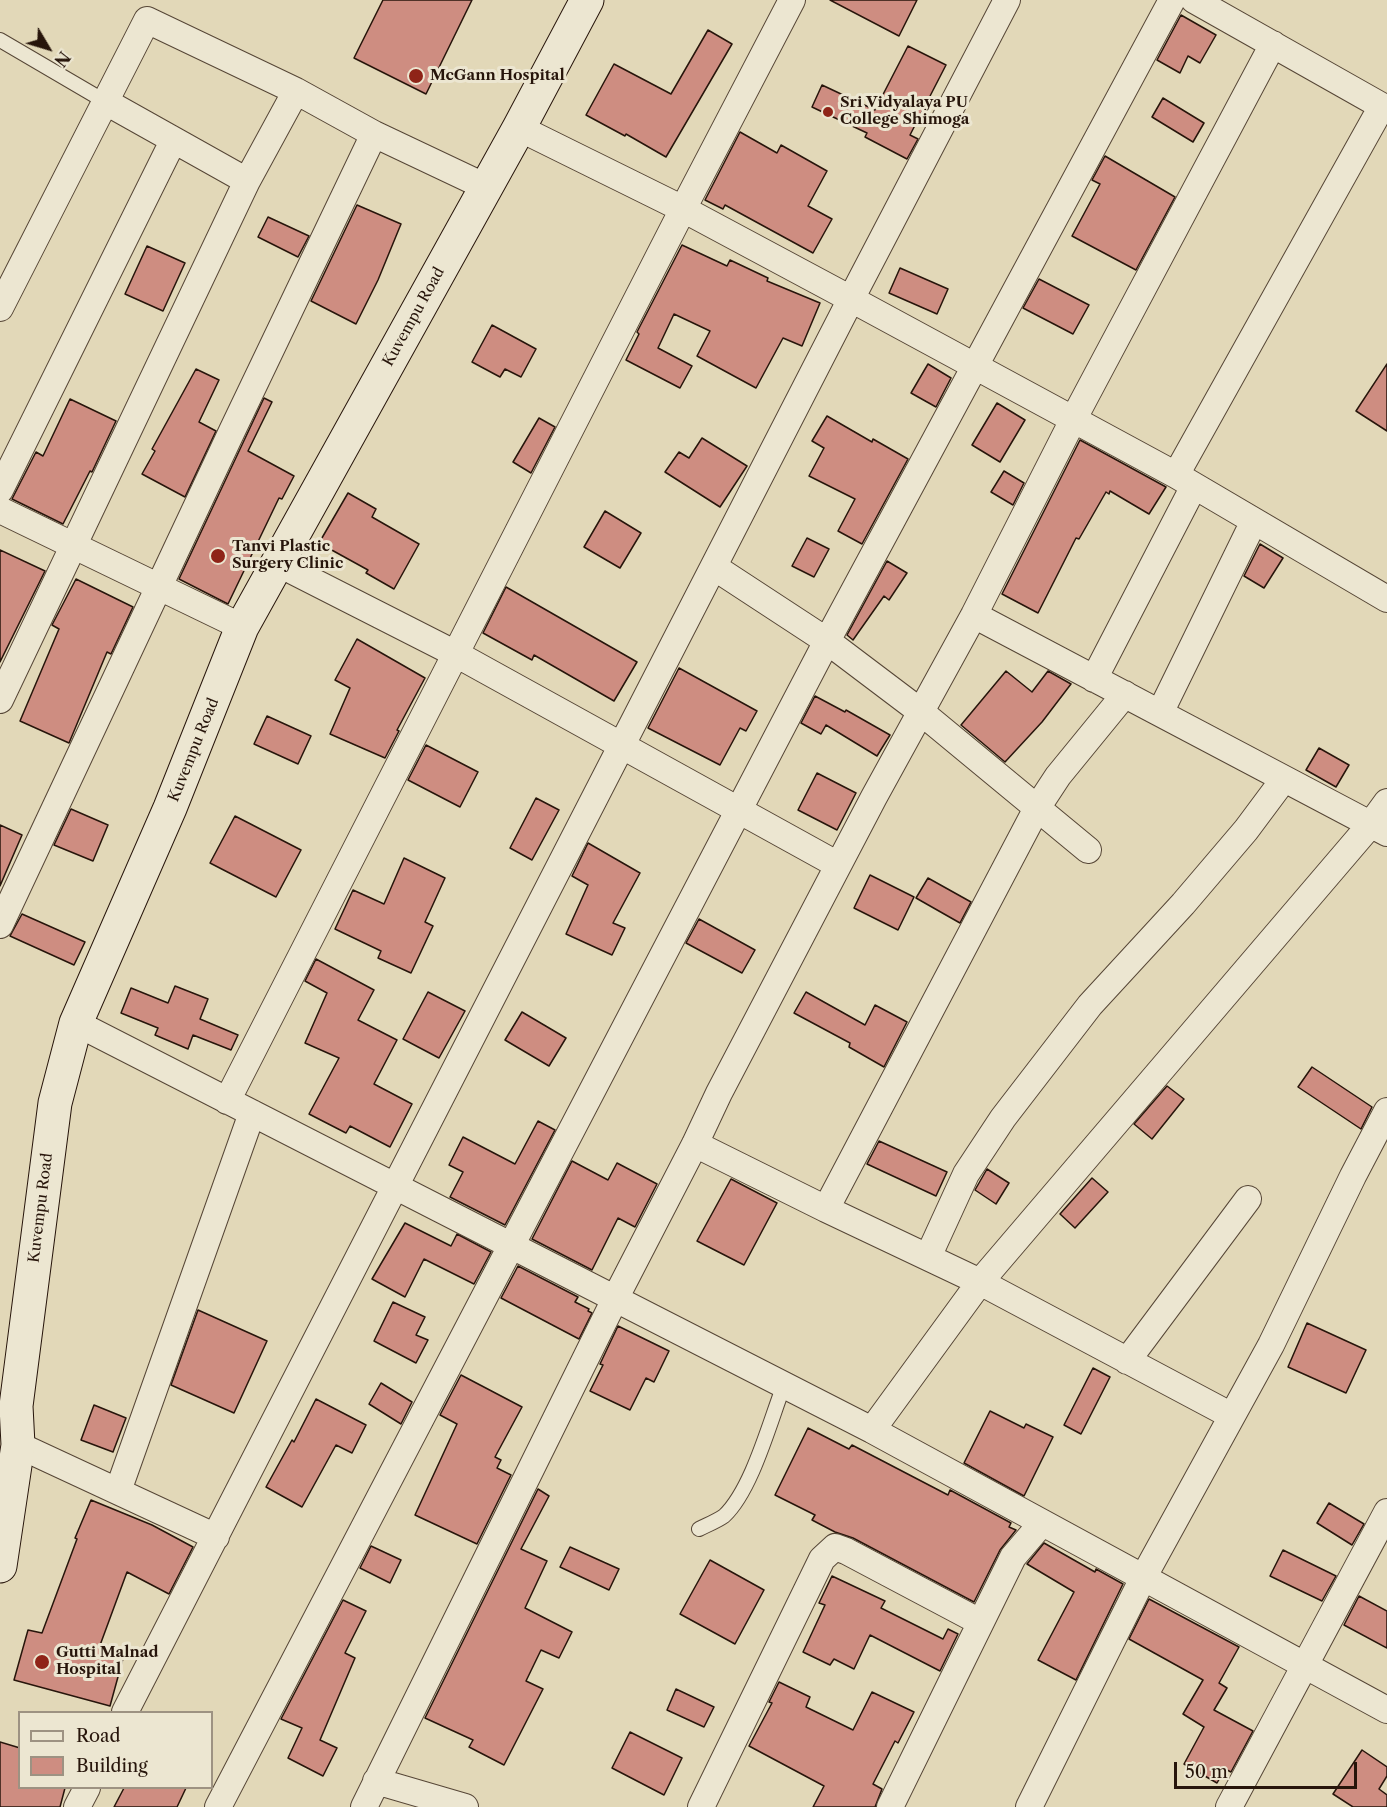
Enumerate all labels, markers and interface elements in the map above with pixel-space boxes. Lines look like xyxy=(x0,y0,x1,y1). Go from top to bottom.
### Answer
north arrow xyxy=(18,18,78,78)
text: N xyxy=(50,47,74,71)
marker: McGann Hospital xyxy=(407,67,425,85)
place label: McGann Hospital xyxy=(430,67,565,85)
place label: Sri Vidyalaya PU College Shimoga xyxy=(840,94,969,129)
marker: Sri Vidyalaya PU College Shimoga xyxy=(821,105,835,119)
street label: Kuvempu Road xyxy=(379,264,449,370)
place label: Tanvi Plastic Surgery Clinic xyxy=(232,538,343,573)
marker: Tanvi Plastic Surgery Clinic xyxy=(209,547,227,565)
street label: Kuvempu Road xyxy=(165,695,223,805)
street label: Kuvempu Road xyxy=(25,1152,57,1264)
place label: Gutti Malnad Hospital xyxy=(56,1644,159,1679)
marker: Gutti Malnad Hospital xyxy=(33,1653,51,1671)
legend xyxy=(18,1711,213,1789)
text: Road xyxy=(76,1725,121,1747)
scale bar xyxy=(1177,1750,1360,1788)
text: Building xyxy=(76,1755,148,1777)
text: 50 m xyxy=(1185,1761,1228,1783)

